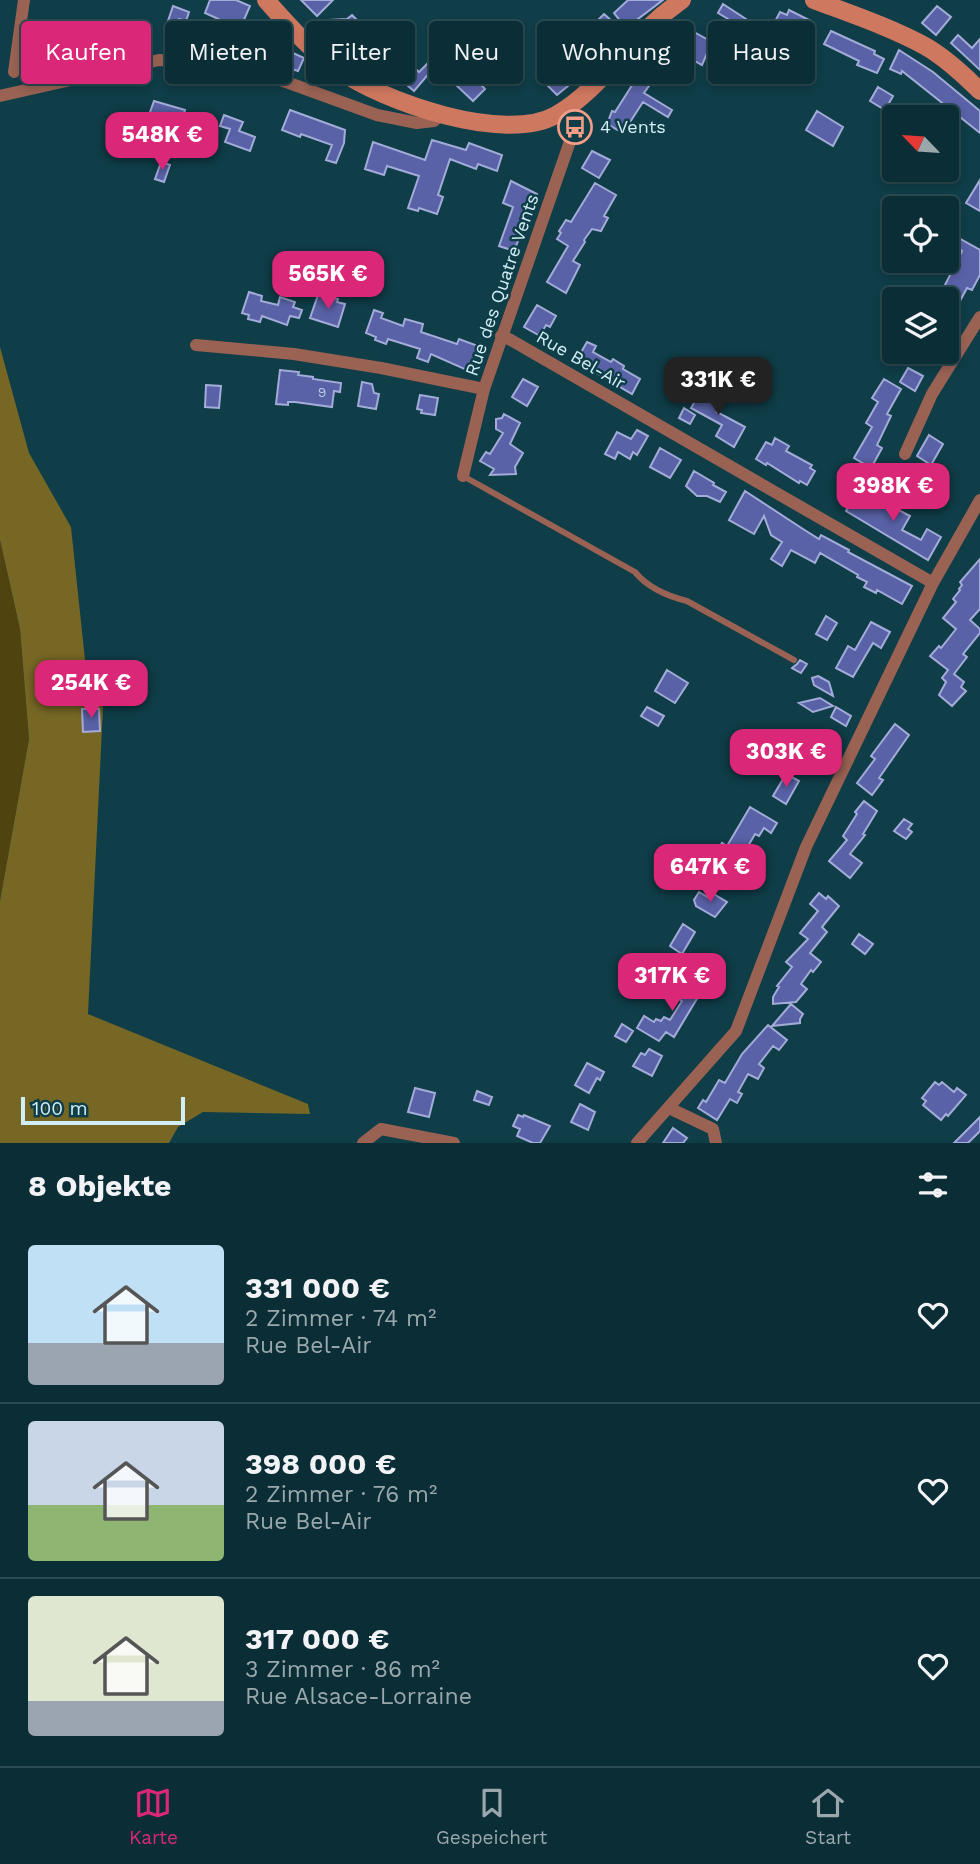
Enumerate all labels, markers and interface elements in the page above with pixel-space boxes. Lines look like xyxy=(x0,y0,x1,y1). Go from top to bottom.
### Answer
chip: Kaufen xyxy=(21,21,151,84)
chip: Mieten xyxy=(165,21,292,84)
chip: Filter xyxy=(306,21,415,84)
chip: Neu xyxy=(429,21,523,84)
chip: Wohnung xyxy=(537,21,694,84)
chip: Haus xyxy=(708,21,815,84)
north arrow xyxy=(882,105,959,182)
map controls xyxy=(882,105,959,364)
bus stop icon: 4 Vents xyxy=(556,108,594,146)
pin: 548K € xyxy=(105,113,219,172)
place label: 4 Vents xyxy=(600,116,666,137)
text: 548K € xyxy=(121,121,203,148)
street label: Rue des Quatre Vents xyxy=(461,191,543,378)
button: locate xyxy=(882,196,959,273)
pin: 565K € xyxy=(271,252,385,311)
text: 565K € xyxy=(288,260,368,287)
button: layers xyxy=(882,287,959,364)
street label: Rue Bel-Air xyxy=(533,326,629,393)
pin: 331K € xyxy=(661,358,775,417)
text: 331K € xyxy=(680,366,756,393)
house number: 9 xyxy=(318,384,326,400)
pin: 398K € xyxy=(836,463,950,523)
text: 398K € xyxy=(853,472,933,499)
pin: 254K € xyxy=(34,660,148,720)
text: 254K € xyxy=(51,669,131,696)
pin: 303K € xyxy=(729,730,843,789)
text: 303K € xyxy=(746,738,826,765)
pin: 647K € xyxy=(653,844,767,904)
text: 647K € xyxy=(670,853,750,880)
pin: 317K € xyxy=(615,954,729,1013)
text: 317K € xyxy=(634,962,710,989)
scale bar xyxy=(21,1094,186,1126)
text: 100 m xyxy=(32,1097,88,1120)
icon: filters xyxy=(914,1166,952,1204)
text: 8 Objekte xyxy=(28,1168,172,1203)
text: 331 000 € xyxy=(245,1270,390,1305)
icon: home xyxy=(84,1273,168,1357)
icon: heart xyxy=(914,1296,952,1334)
text: 2 Zimmer · 74 m² xyxy=(245,1305,436,1332)
text: Rue Bel-Air xyxy=(245,1332,372,1359)
text: 398 000 € xyxy=(245,1446,396,1481)
icon: home xyxy=(84,1449,168,1533)
icon: heart xyxy=(914,1472,952,1510)
text: 2 Zimmer · 76 m² xyxy=(245,1481,437,1508)
text: Rue Bel-Air xyxy=(245,1508,372,1535)
text: 317 000 € xyxy=(245,1621,389,1656)
icon: home xyxy=(84,1624,168,1708)
icon: heart xyxy=(914,1647,952,1685)
text: 3 Zimmer · 86 m² xyxy=(245,1656,440,1683)
text: Rue Alsace-Lorraine xyxy=(245,1683,472,1710)
tab: Karte xyxy=(129,1784,178,1849)
tab: Gespeichert xyxy=(436,1784,547,1849)
tab: Start xyxy=(805,1784,851,1849)

